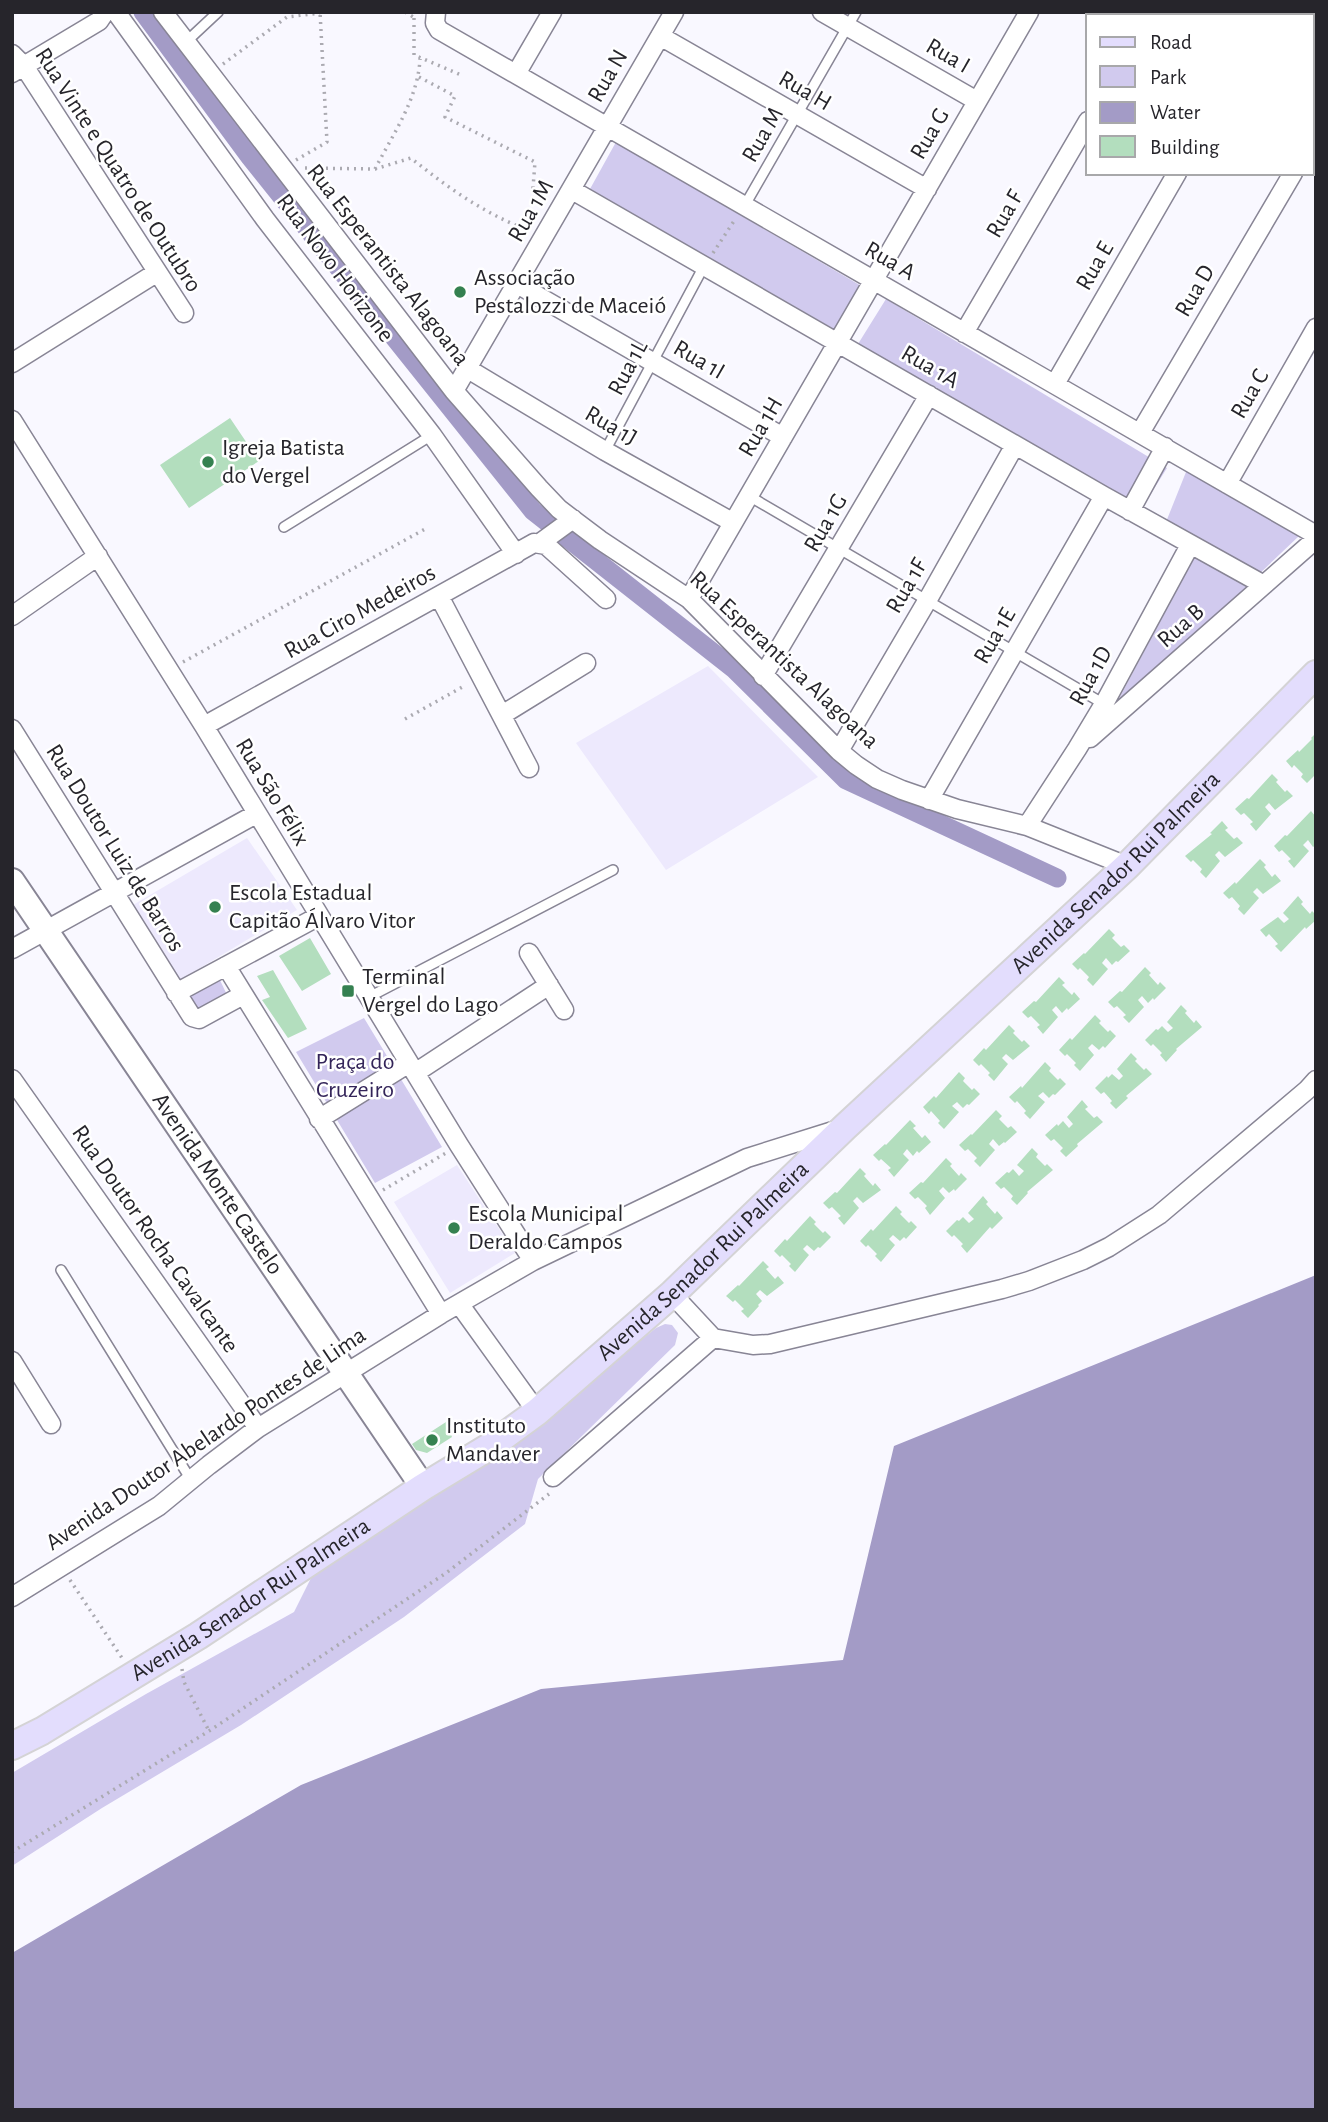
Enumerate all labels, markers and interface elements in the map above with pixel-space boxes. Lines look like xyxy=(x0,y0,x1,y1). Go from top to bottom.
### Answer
legend xyxy=(1086,14,1314,175)
text: Road xyxy=(1150,32,1192,53)
street label: Rua I xyxy=(922,34,974,78)
street label: Rua Vinte e Quatro de Outubro xyxy=(30,44,206,296)
street label: Rua N xyxy=(583,46,633,106)
street label: Rua H xyxy=(775,66,835,116)
text: Park xyxy=(1150,67,1187,88)
text: Water xyxy=(1150,102,1200,123)
street label: Rua M xyxy=(738,103,788,167)
street label: Rua G xyxy=(906,104,954,164)
text: Building xyxy=(1150,137,1220,158)
street label: Rua Esperantista Alagoana xyxy=(302,160,474,370)
street label: Rua 1M xyxy=(504,176,558,246)
street label: Rua F xyxy=(982,186,1028,242)
street label: Rua Novo Horizone xyxy=(272,189,398,347)
street label: Rua A xyxy=(861,237,919,285)
street label: Rua E xyxy=(1072,237,1119,294)
street label: Rua D xyxy=(1171,261,1219,321)
place label: Associação Pestalozzi de Maceió xyxy=(474,266,666,318)
marker: Associação Pestalozzi de Maceió xyxy=(452,284,468,300)
street label: Rua 1I xyxy=(669,336,729,384)
street label: Rua 1L xyxy=(604,337,652,399)
street label: Rua 1A xyxy=(897,341,963,393)
street label: Rua C xyxy=(1226,365,1274,423)
street label: Rua 1H xyxy=(734,393,788,461)
street label: Rua 1J xyxy=(581,402,641,450)
place label: Igreja Batista do Vergel xyxy=(222,436,345,488)
marker: Igreja Batista do Vergel xyxy=(200,454,216,470)
street label: Rua 1G xyxy=(800,490,852,556)
street label: Rua 1F xyxy=(882,554,932,617)
street label: Rua Ciro Medeiros xyxy=(280,561,440,663)
street label: Rua Esperantista Alagoana xyxy=(685,567,883,753)
street label: Rua B xyxy=(1153,600,1209,652)
street label: Rua 1E xyxy=(970,604,1021,668)
street label: Rua 1D xyxy=(1065,642,1117,710)
street label: Rua São Félix xyxy=(231,734,314,850)
street label: Rua Doutor Luiz de Barros xyxy=(41,740,189,956)
street label: Avenida Senador Rui Palmeira xyxy=(1007,767,1225,978)
place label: Escola Estadual Capitão Álvaro Vitor xyxy=(229,881,415,933)
marker: Escola Estadual Capitão Álvaro Vitor xyxy=(207,899,223,915)
place label: Terminal Vergel do Lago xyxy=(362,965,499,1017)
marker: Terminal Vergel do Lago xyxy=(340,983,356,999)
park label: Praça do Cruzeiro xyxy=(316,1050,394,1102)
street label: Avenida Monte Castelo xyxy=(148,1089,287,1279)
street label: Rua Doutor Rocha Cavalcante xyxy=(67,1121,243,1357)
street label: Avenida Senador Rui Palmeira xyxy=(593,1157,813,1365)
place label: Escola Municipal Deraldo Campos xyxy=(468,1202,623,1254)
marker: Escola Municipal Deraldo Campos xyxy=(446,1220,462,1236)
street label: Avenida Doutor Abelardo Pontes de Lima xyxy=(42,1323,370,1555)
place label: Instituto Mandaver xyxy=(446,1414,540,1466)
marker: Instituto Mandaver xyxy=(424,1432,440,1448)
street label: Avenida Senador Rui Palmeira xyxy=(127,1514,374,1686)

